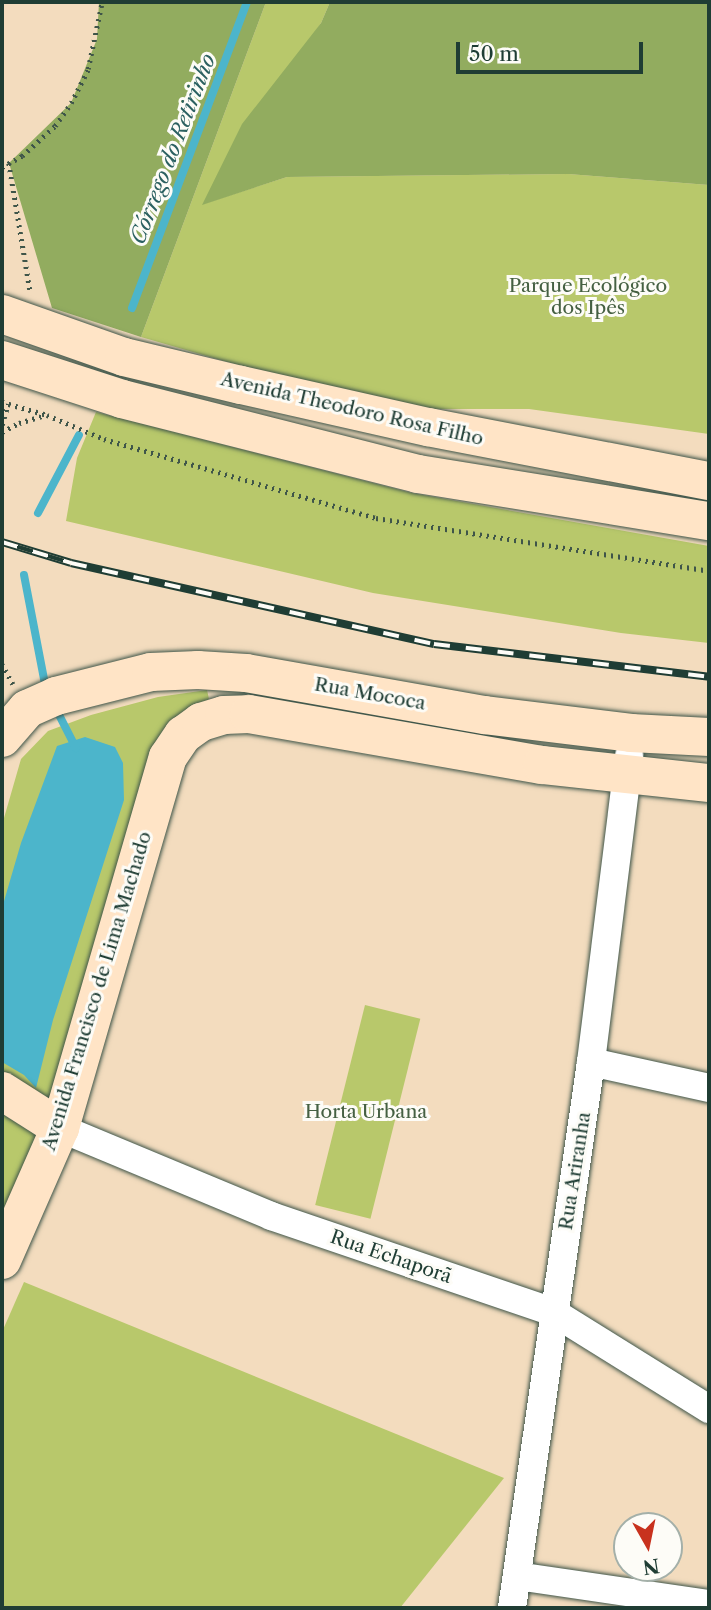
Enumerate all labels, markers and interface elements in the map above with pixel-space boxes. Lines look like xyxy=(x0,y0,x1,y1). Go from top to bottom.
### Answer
scale bar xyxy=(459,28,646,72)
text: 50 m xyxy=(469,41,519,66)
water label: Córrego do Retirinho xyxy=(125,50,221,248)
park label: Parque Ecológico dos Ipês xyxy=(509,275,667,319)
street label: Avenida Theodoro Rosa Filho xyxy=(218,368,486,450)
street label: Rua Mococa xyxy=(313,673,427,715)
street label: Avenida Francisco de Lima Machado xyxy=(37,828,157,1154)
park label: Horta Urbana xyxy=(305,1101,427,1123)
street label: Rua Ariranha xyxy=(554,1110,596,1232)
street label: Rua Echaporã xyxy=(327,1226,455,1288)
north arrow xyxy=(613,1512,683,1582)
text: N xyxy=(641,1554,661,1579)

